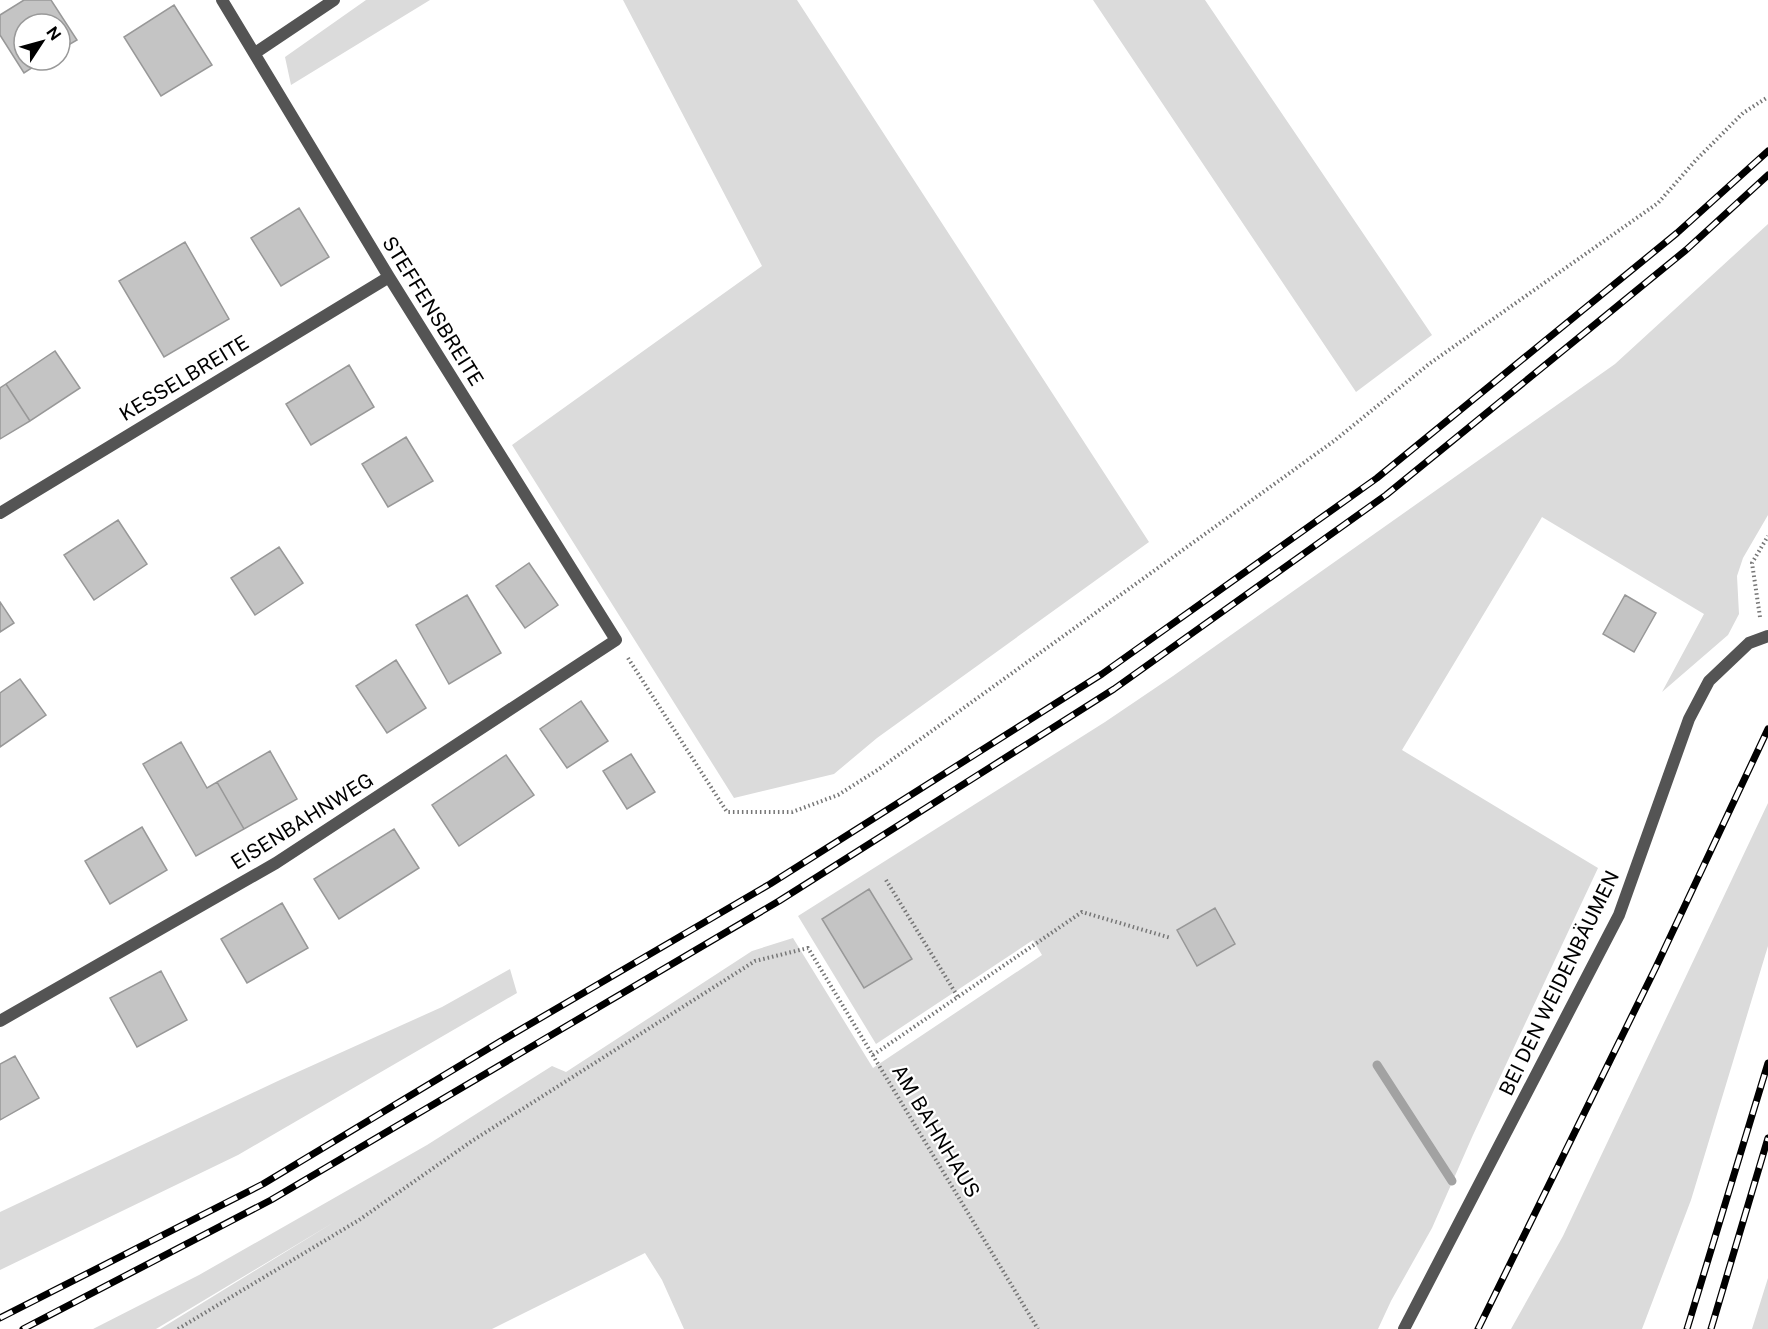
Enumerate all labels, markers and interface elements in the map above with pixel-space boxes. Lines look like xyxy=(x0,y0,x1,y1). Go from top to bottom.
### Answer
north arrow xyxy=(12,12,72,72)
text: N xyxy=(42,23,65,44)
street label: STEFFENSBREITE xyxy=(377,232,489,390)
street label: KESSELBREITE xyxy=(115,330,253,426)
street label: EISENBAHNWEG xyxy=(226,768,378,874)
street label: BEI DEN WEIDENBÄUMEN xyxy=(1494,867,1624,1099)
street label: AM BAHNHAUS xyxy=(887,1060,985,1202)

